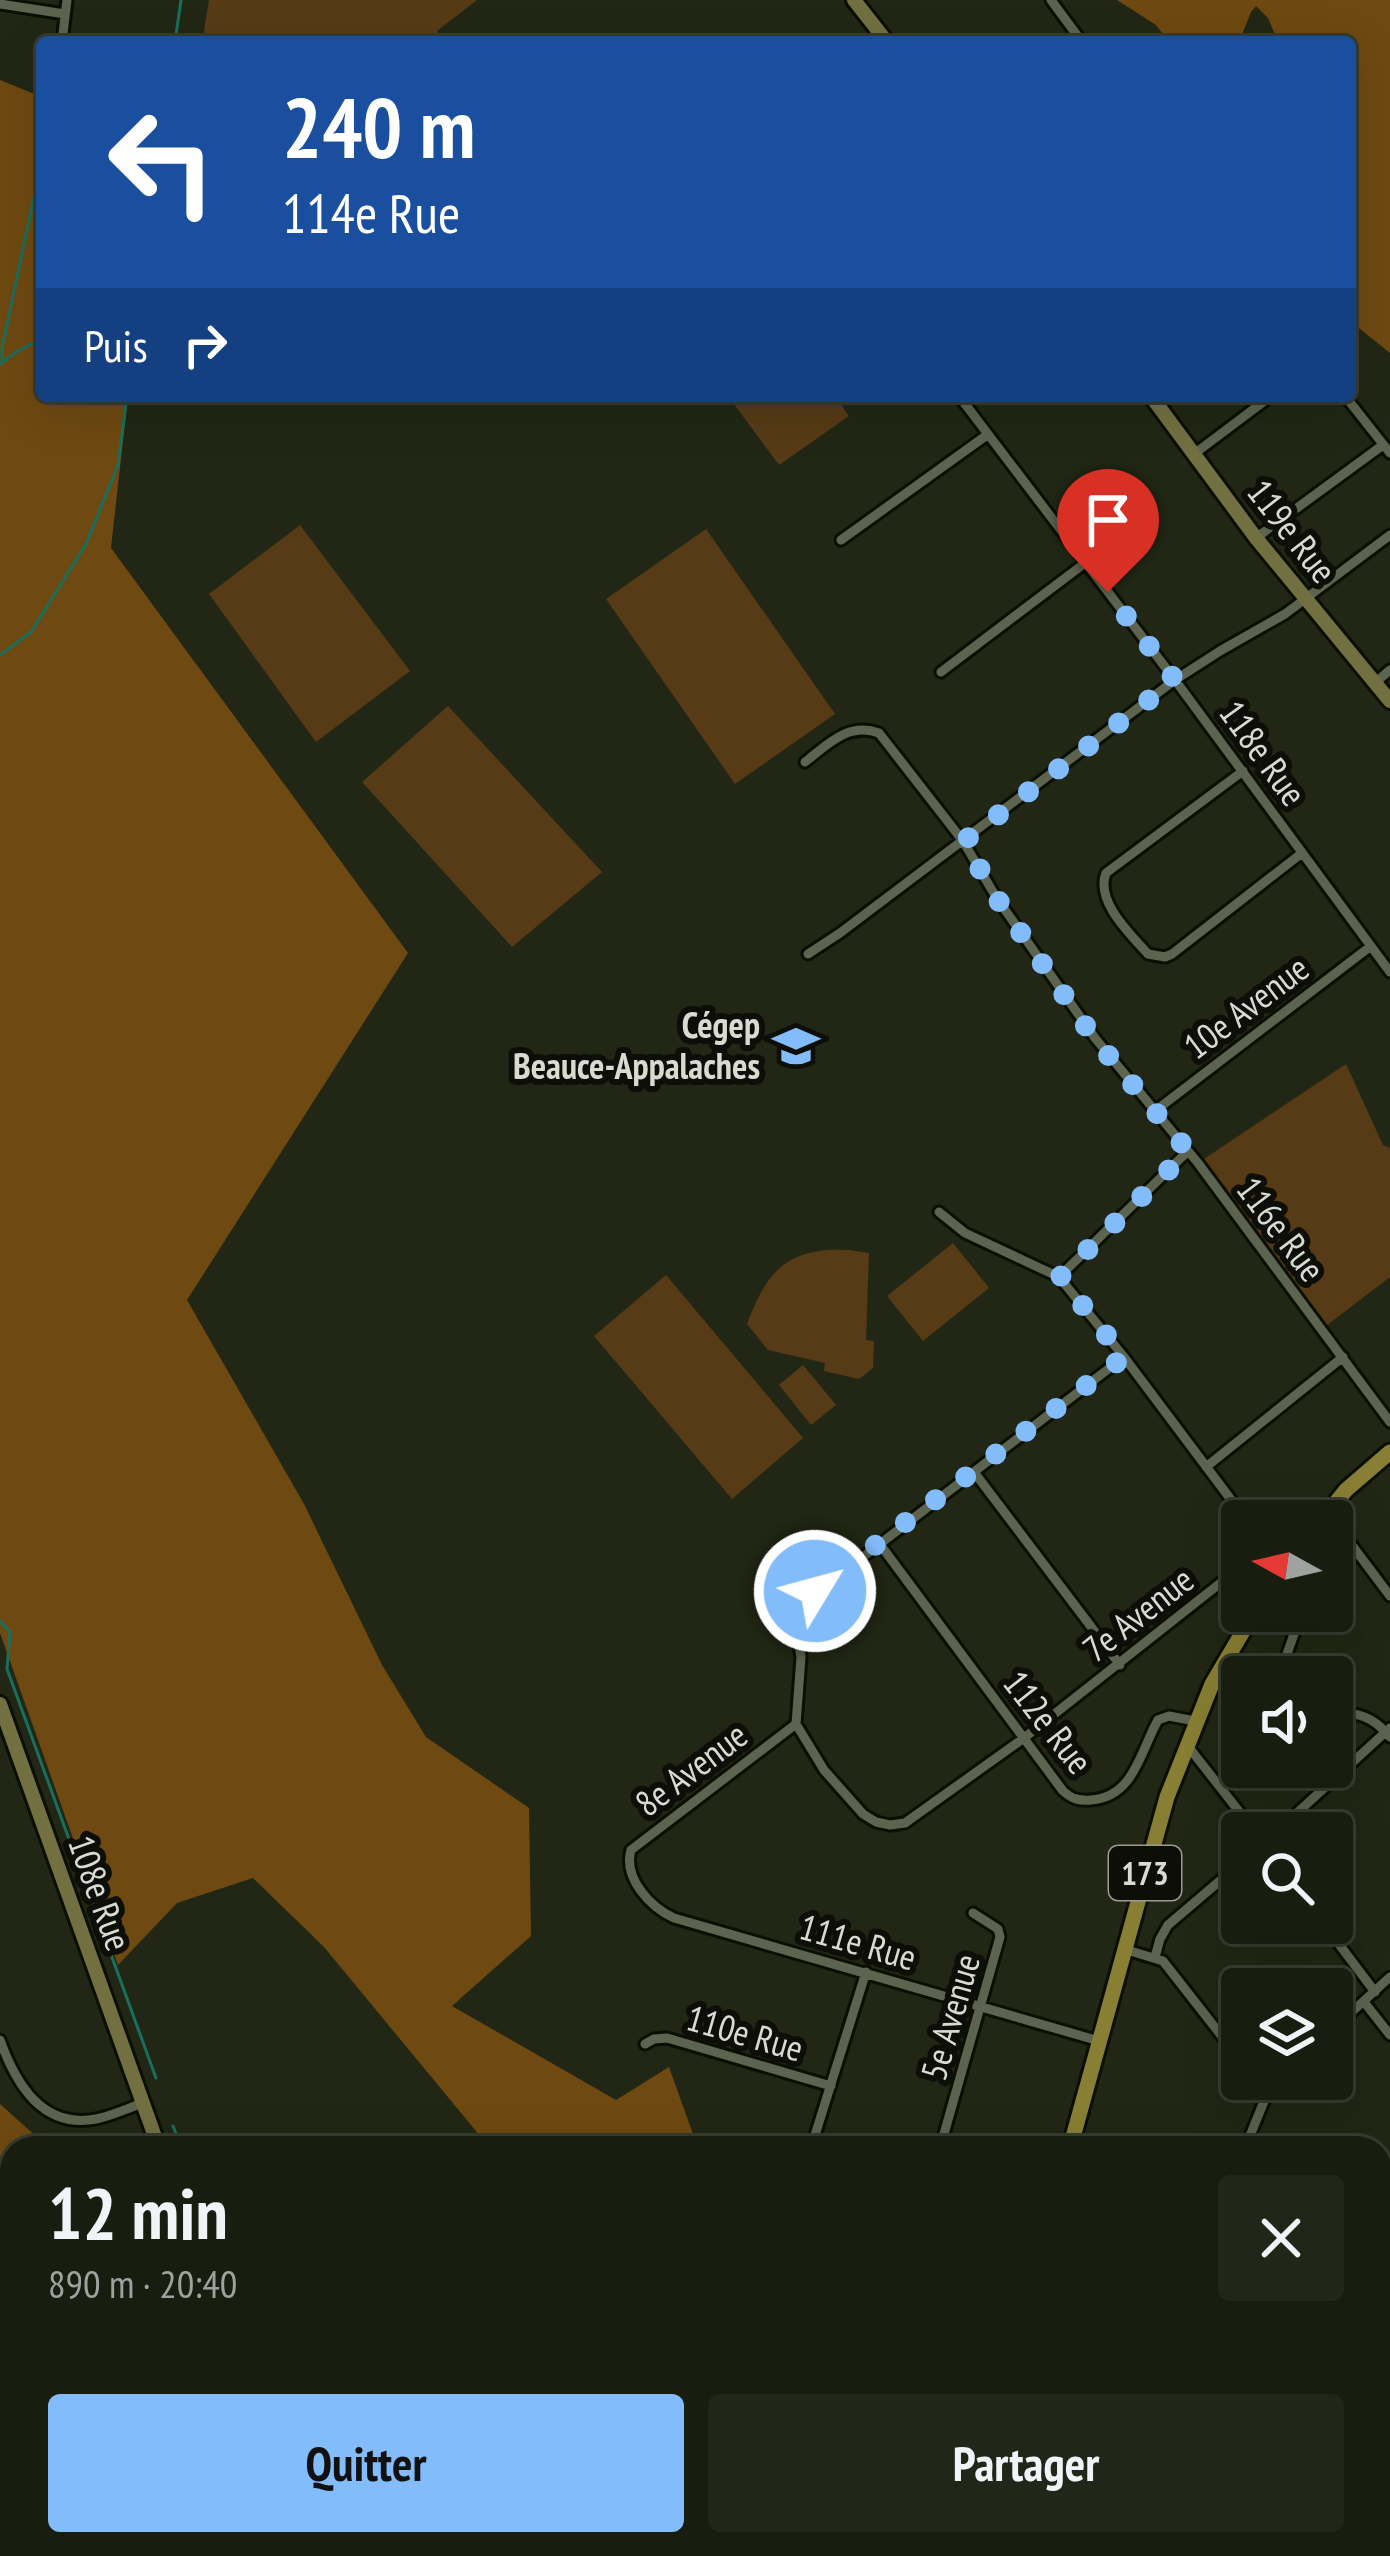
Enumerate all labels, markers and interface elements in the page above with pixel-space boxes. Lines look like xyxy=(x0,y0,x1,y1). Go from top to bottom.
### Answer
text: 240 m xyxy=(282,72,475,181)
icon: left xyxy=(84,84,240,240)
text: 114e Rue xyxy=(282,178,460,248)
icon: right xyxy=(172,312,238,378)
text: Puis xyxy=(84,316,148,374)
pin xyxy=(1057,469,1159,592)
street label: 119e Rue xyxy=(1237,469,1348,592)
icon: arrive xyxy=(1075,487,1141,553)
street label: 118e Rue xyxy=(1209,691,1317,815)
street label: 10e Avenue xyxy=(1174,944,1318,1069)
place label: Cégep Beauce-Appalaches xyxy=(513,1001,760,1089)
school or university icon: Cégep Beauce-Appalaches xyxy=(771,1021,821,1071)
street label: 116e Rue xyxy=(1227,1167,1336,1290)
north arrow xyxy=(1221,1500,1353,1632)
map controls xyxy=(1221,1500,1353,2100)
position arrow xyxy=(752,1528,878,1654)
street label: 7e Avenue xyxy=(1073,1556,1203,1672)
button: sound xyxy=(1221,1656,1353,1788)
street label: 112e Rue xyxy=(993,1660,1104,1783)
street label: 8e Avenue xyxy=(625,1711,756,1826)
button: search xyxy=(1221,1812,1353,1944)
street label: 108e Rue xyxy=(58,1829,143,1957)
road number: 173 xyxy=(1109,1846,1181,1900)
street label: 111e Rue xyxy=(795,1903,922,1980)
street label: 5e Avenue xyxy=(909,1948,990,2085)
button: layers xyxy=(1221,1968,1353,2100)
street label: 110e Rue xyxy=(682,1994,809,2071)
text: 12 min xyxy=(48,2166,228,2259)
button: close xyxy=(1218,2175,1344,2301)
text: 890 m · 20:40 xyxy=(48,2258,237,2309)
button: Quitter xyxy=(48,2394,684,2532)
button: Partager xyxy=(708,2394,1344,2532)

